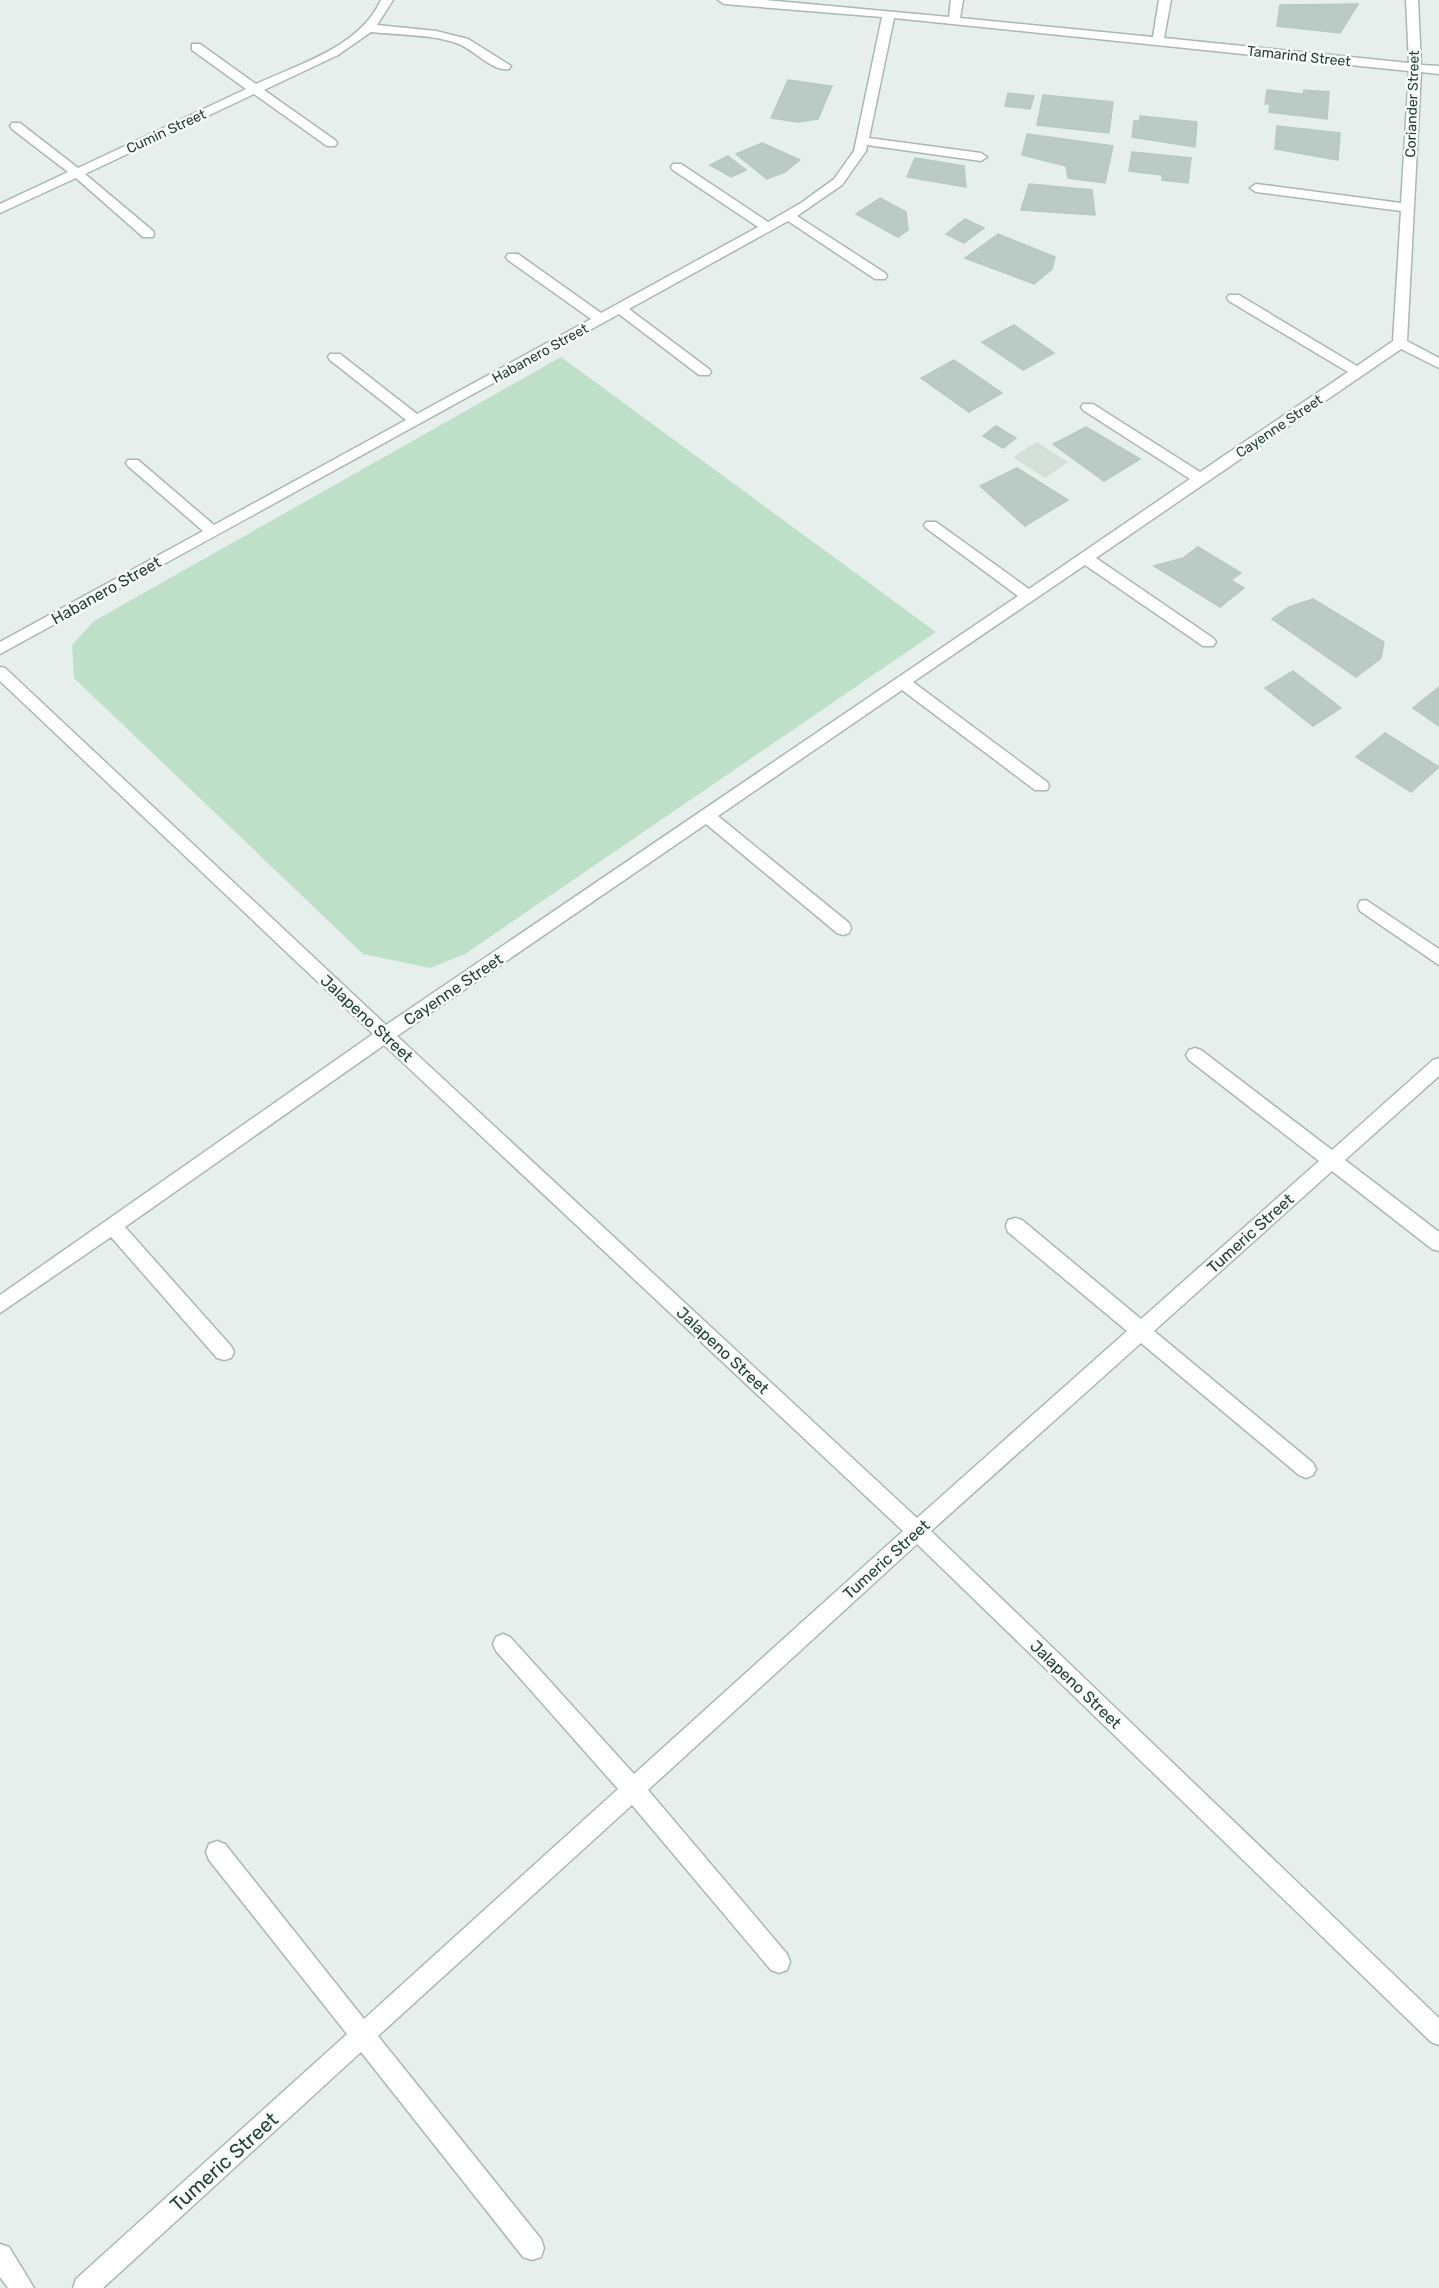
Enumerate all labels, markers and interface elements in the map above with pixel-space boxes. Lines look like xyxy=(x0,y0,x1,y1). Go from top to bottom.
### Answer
street label: Tamarind Street xyxy=(1246,43,1352,70)
street label: Coriander Street xyxy=(1402,50,1423,158)
street label: Cumin Street xyxy=(124,105,209,157)
street label: Habanero Street xyxy=(489,320,592,387)
street label: Cayenne Street xyxy=(1233,391,1326,462)
street label: Habanero Street xyxy=(48,552,164,628)
street label: Cayenne Street xyxy=(400,949,506,1030)
street label: Jalapeno Street xyxy=(317,971,417,1066)
street label: Tumeric Street xyxy=(1203,1190,1297,1277)
street label: Jalapeno Street xyxy=(673,1303,773,1398)
street label: Tumeric Street xyxy=(839,1516,933,1603)
street label: Jalapeno Street xyxy=(1026,1636,1125,1733)
street label: Tumeric Street xyxy=(165,2107,283,2217)

